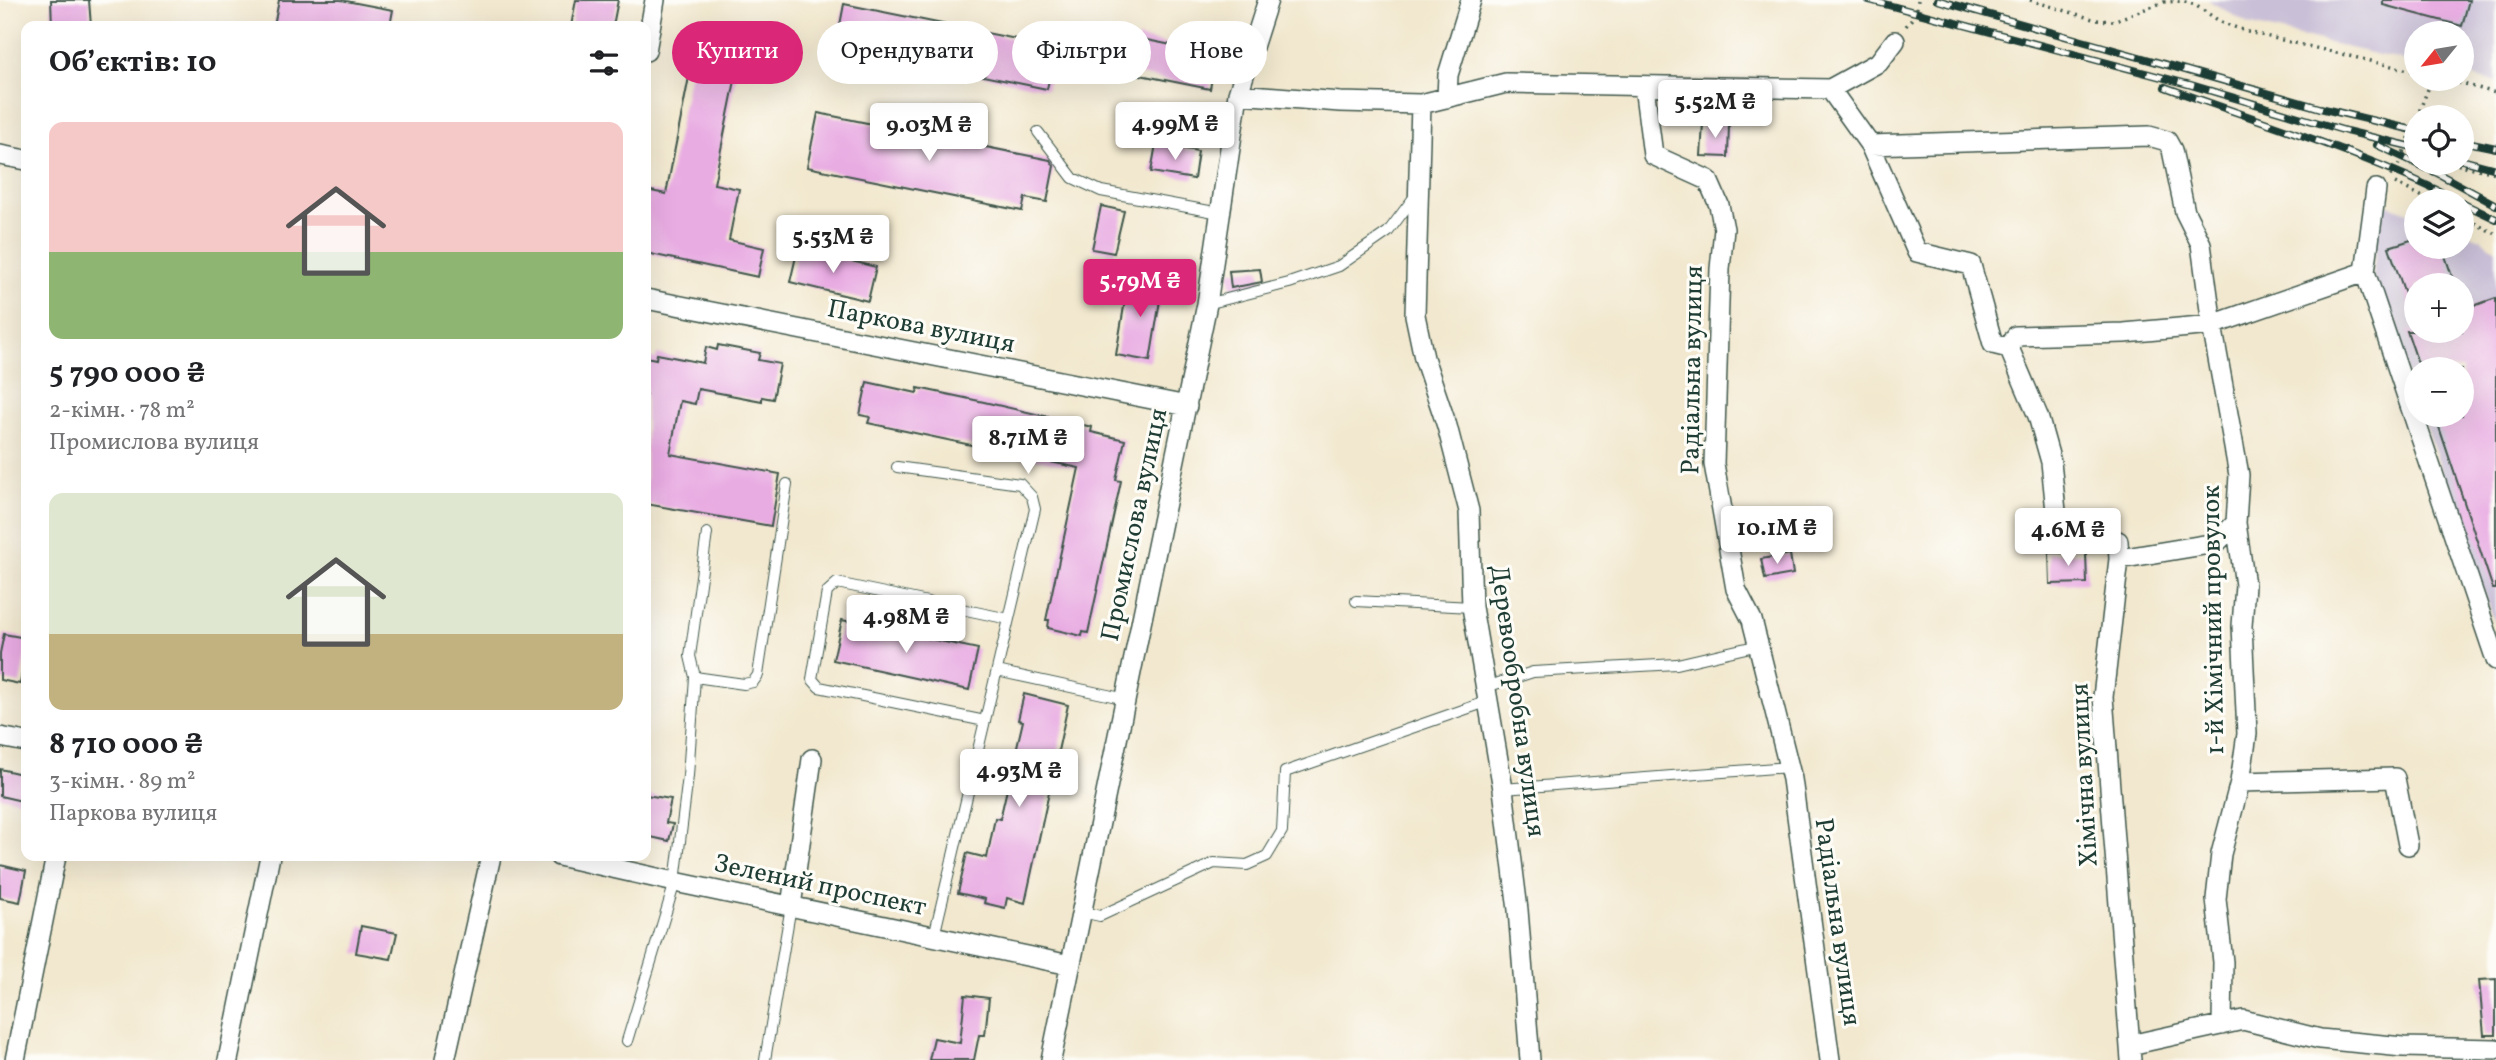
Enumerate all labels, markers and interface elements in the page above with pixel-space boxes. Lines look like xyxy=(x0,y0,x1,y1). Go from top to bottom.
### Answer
chip: Купити xyxy=(672,21,803,84)
chip: Орендувати xyxy=(817,21,998,84)
chip: Фільтри xyxy=(1012,21,1151,84)
chip: Нове xyxy=(1165,21,1267,84)
north arrow xyxy=(2404,21,2474,91)
map controls xyxy=(2404,21,2474,427)
text: Об’єктів: 10 xyxy=(49,42,217,84)
icon: filters xyxy=(585,44,623,82)
pin: 5.52M ₴ xyxy=(1650,80,1780,140)
text: 5.52M ₴ xyxy=(1674,87,1756,119)
pin: 4.99M ₴ xyxy=(1110,102,1240,162)
pin: 9.03M ₴ xyxy=(864,104,994,163)
button: locate xyxy=(2404,105,2474,175)
text: 4.99M ₴ xyxy=(1131,109,1219,141)
text: 9.03M ₴ xyxy=(886,110,972,142)
icon: home xyxy=(273,168,399,294)
button: layers xyxy=(2404,189,2474,259)
pin: 5.53M ₴ xyxy=(768,216,898,275)
text: 5.53M ₴ xyxy=(792,222,874,254)
pin: 5.79M ₴ xyxy=(1075,260,1205,319)
street label: Радіальна вулиця xyxy=(1673,265,1713,475)
text: 5.79M ₴ xyxy=(1099,266,1181,298)
button: + xyxy=(2404,273,2474,343)
street label: Паркова вулиця xyxy=(824,291,1018,363)
text: 5 790 000 ₴ xyxy=(49,353,205,395)
button: − xyxy=(2404,357,2474,427)
text: 2-кімн. · 78 m² xyxy=(49,395,195,427)
street label: Промислова вулиця xyxy=(1093,405,1177,645)
pin: 8.71M ₴ xyxy=(963,416,1093,476)
text: 8.71M ₴ xyxy=(988,423,1068,455)
text: Промислова вулиця xyxy=(49,427,259,459)
street label: 1-й Хімічний провулок xyxy=(2194,484,2234,755)
pin: 10.1M ₴ xyxy=(1712,506,1842,566)
pin: 4.6M ₴ xyxy=(2011,508,2125,568)
text: 10.1M ₴ xyxy=(1737,513,1817,545)
text: 4.6M ₴ xyxy=(2031,515,2105,547)
icon: home xyxy=(273,539,399,665)
street label: Деревообробна вулиця xyxy=(1480,563,1554,839)
pin: 4.98M ₴ xyxy=(841,596,971,655)
text: 4.98M ₴ xyxy=(863,602,949,634)
street label: Хімічна вулиця xyxy=(2062,682,2108,868)
text: 8 710 000 ₴ xyxy=(49,724,203,766)
pin: 4.93M ₴ xyxy=(954,750,1084,809)
text: 4.93M ₴ xyxy=(976,756,1062,788)
text: 3-кімн. · 89 m² xyxy=(49,766,196,798)
text: Паркова вулиця xyxy=(49,798,217,830)
street label: Радіальна вулиця xyxy=(1805,816,1869,1028)
street label: Зелений проспект xyxy=(711,846,929,926)

